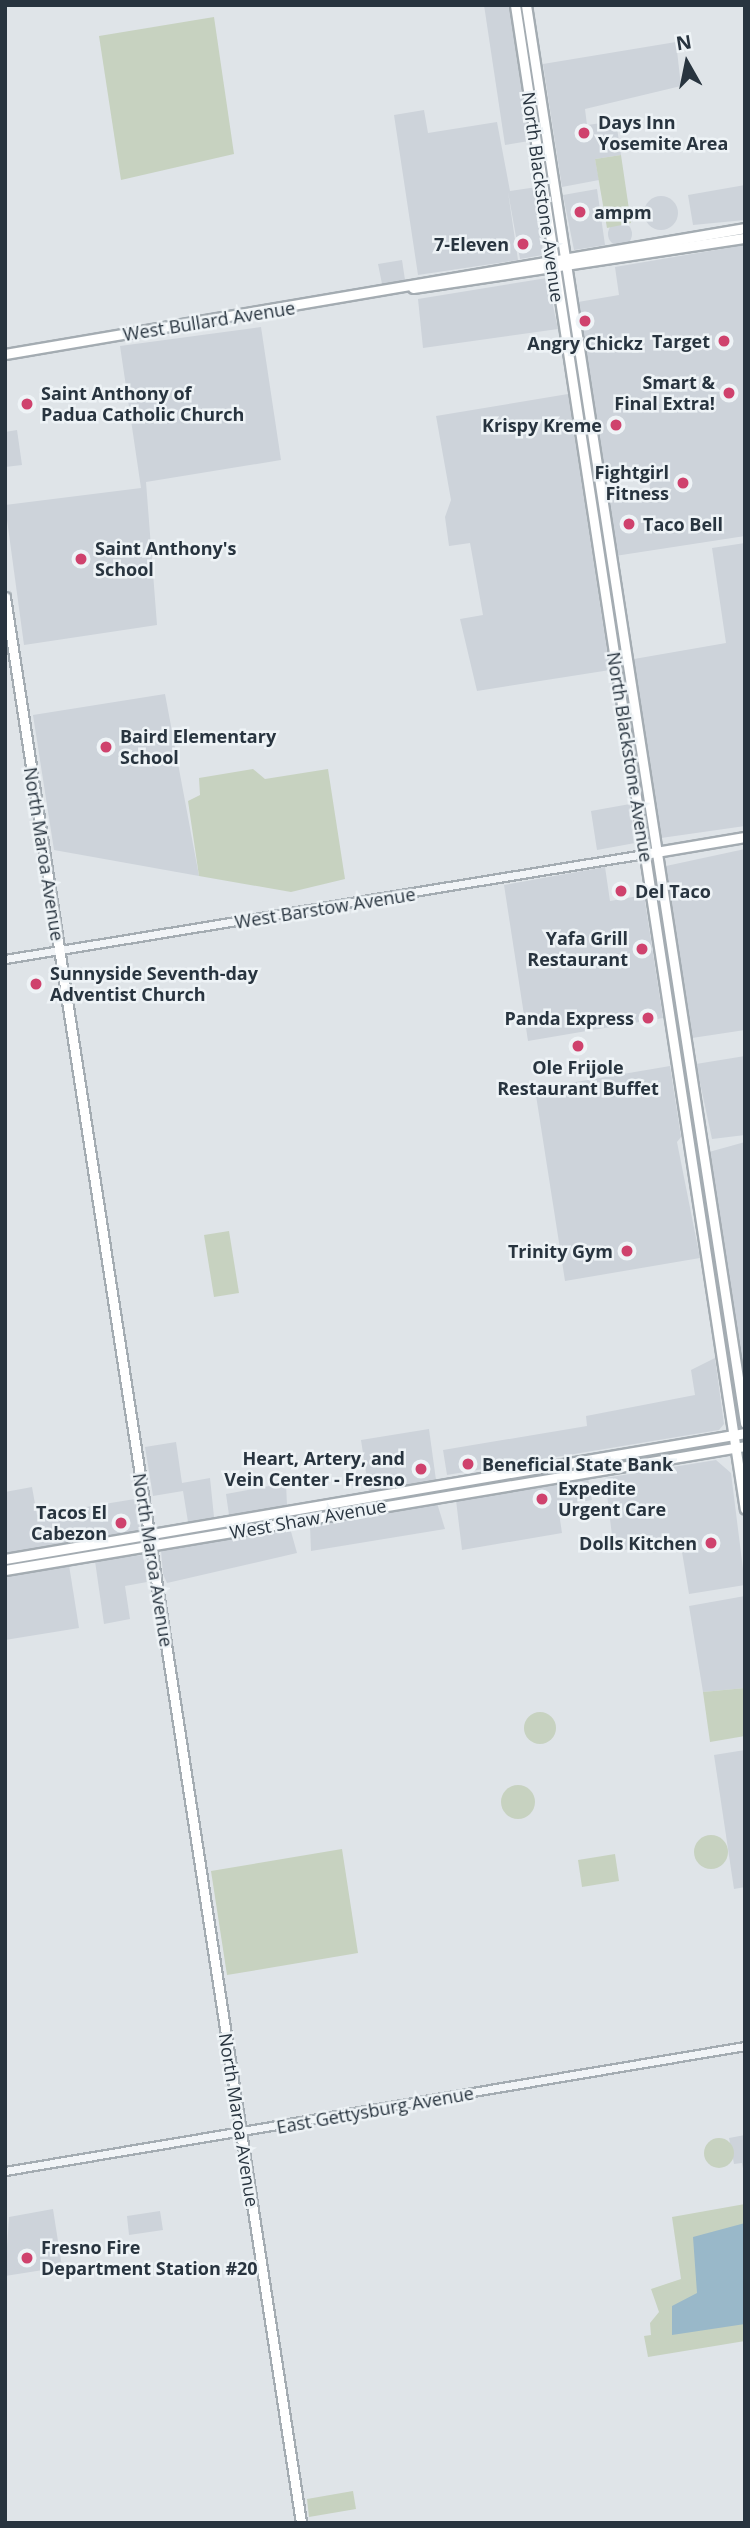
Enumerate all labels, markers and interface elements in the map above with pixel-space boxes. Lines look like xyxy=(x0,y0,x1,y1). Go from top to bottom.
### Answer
north arrow xyxy=(652,28,722,98)
text: N xyxy=(674,28,693,56)
street label: North Blackstone Avenue xyxy=(518,90,568,304)
place label: Days Inn Yosemite Area xyxy=(598,112,728,154)
marker: Days Inn Yosemite Area xyxy=(576,125,592,141)
place label: ampm xyxy=(594,201,652,223)
marker: ampm xyxy=(572,204,588,220)
place label: 7-Eleven xyxy=(434,233,509,255)
marker: 7-Eleven xyxy=(515,236,531,252)
street label: West Bullard Avenue xyxy=(121,297,297,345)
marker: Angry Chickz xyxy=(577,313,593,329)
place label: Target xyxy=(652,330,710,352)
place label: Angry Chickz xyxy=(527,332,643,354)
marker: Target xyxy=(716,333,732,349)
place label: Smart & Final Extra! xyxy=(614,372,715,414)
place label: Saint Anthony of Padua Catholic Church xyxy=(41,383,244,426)
marker: Smart & Final Extra! xyxy=(721,385,737,401)
marker: Saint Anthony of Padua Catholic Church xyxy=(19,396,35,412)
place label: Krispy Kreme xyxy=(482,414,602,436)
marker: Krispy Kreme xyxy=(608,417,624,433)
place label: Fightgirl Fitness xyxy=(594,462,669,504)
marker: Fightgirl Fitness xyxy=(675,475,691,491)
place label: Taco Bell xyxy=(643,513,723,535)
marker: Taco Bell xyxy=(621,516,637,532)
place label: Saint Anthony's School xyxy=(95,538,236,580)
marker: Saint Anthony's School xyxy=(73,551,89,567)
street label: North Blackstone Avenue xyxy=(603,650,657,864)
place label: Baird Elementary School xyxy=(120,726,276,768)
marker: Baird Elementary School xyxy=(98,739,114,755)
street label: North Maroa Avenue xyxy=(20,766,68,942)
place label: Del Taco xyxy=(635,880,711,902)
street label: West Barstow Avenue xyxy=(233,883,417,933)
marker: Del Taco xyxy=(613,883,629,899)
place label: Yafa Grill Restaurant xyxy=(527,928,628,970)
marker: Yafa Grill Restaurant xyxy=(634,941,650,957)
place label: Sunnyside Seventh-day Adventist Church xyxy=(50,963,258,1006)
marker: Sunnyside Seventh-day Adventist Church xyxy=(28,976,44,992)
place label: Panda Express xyxy=(504,1007,634,1029)
marker: Panda Express xyxy=(640,1010,656,1026)
marker: Ole Frijole Restaurant Buffet xyxy=(570,1038,586,1054)
place label: Ole Frijole Restaurant Buffet xyxy=(497,1057,659,1100)
place label: Trinity Gym xyxy=(508,1240,613,1262)
marker: Trinity Gym xyxy=(619,1243,635,1259)
place label: Heart, Artery, and Vein Center - Fresno xyxy=(224,1448,405,1490)
place label: Beneficial State Bank xyxy=(482,1453,673,1475)
marker: Beneficial State Bank xyxy=(460,1456,476,1472)
marker: Heart, Artery, and Vein Center - Fresno xyxy=(411,1459,431,1479)
street label: North Maroa Avenue xyxy=(129,1472,177,1648)
place label: Expedite Urgent Care xyxy=(558,1478,666,1520)
marker: Expedite Urgent Care xyxy=(532,1489,552,1509)
street label: West Shaw Avenue xyxy=(228,1495,388,1543)
place label: Tacos El Cabezon xyxy=(31,1502,107,1544)
marker: Tacos El Cabezon xyxy=(113,1515,129,1531)
place label: Dolls Kitchen xyxy=(579,1532,697,1554)
marker: Dolls Kitchen xyxy=(703,1535,719,1551)
street label: North Maroa Avenue xyxy=(215,2032,263,2208)
street label: East Gettysburg Avenue xyxy=(275,2082,475,2138)
place label: Fresno Fire Department Station #20 xyxy=(41,2237,258,2280)
marker: Fresno Fire Department Station #20 xyxy=(19,2250,35,2266)

